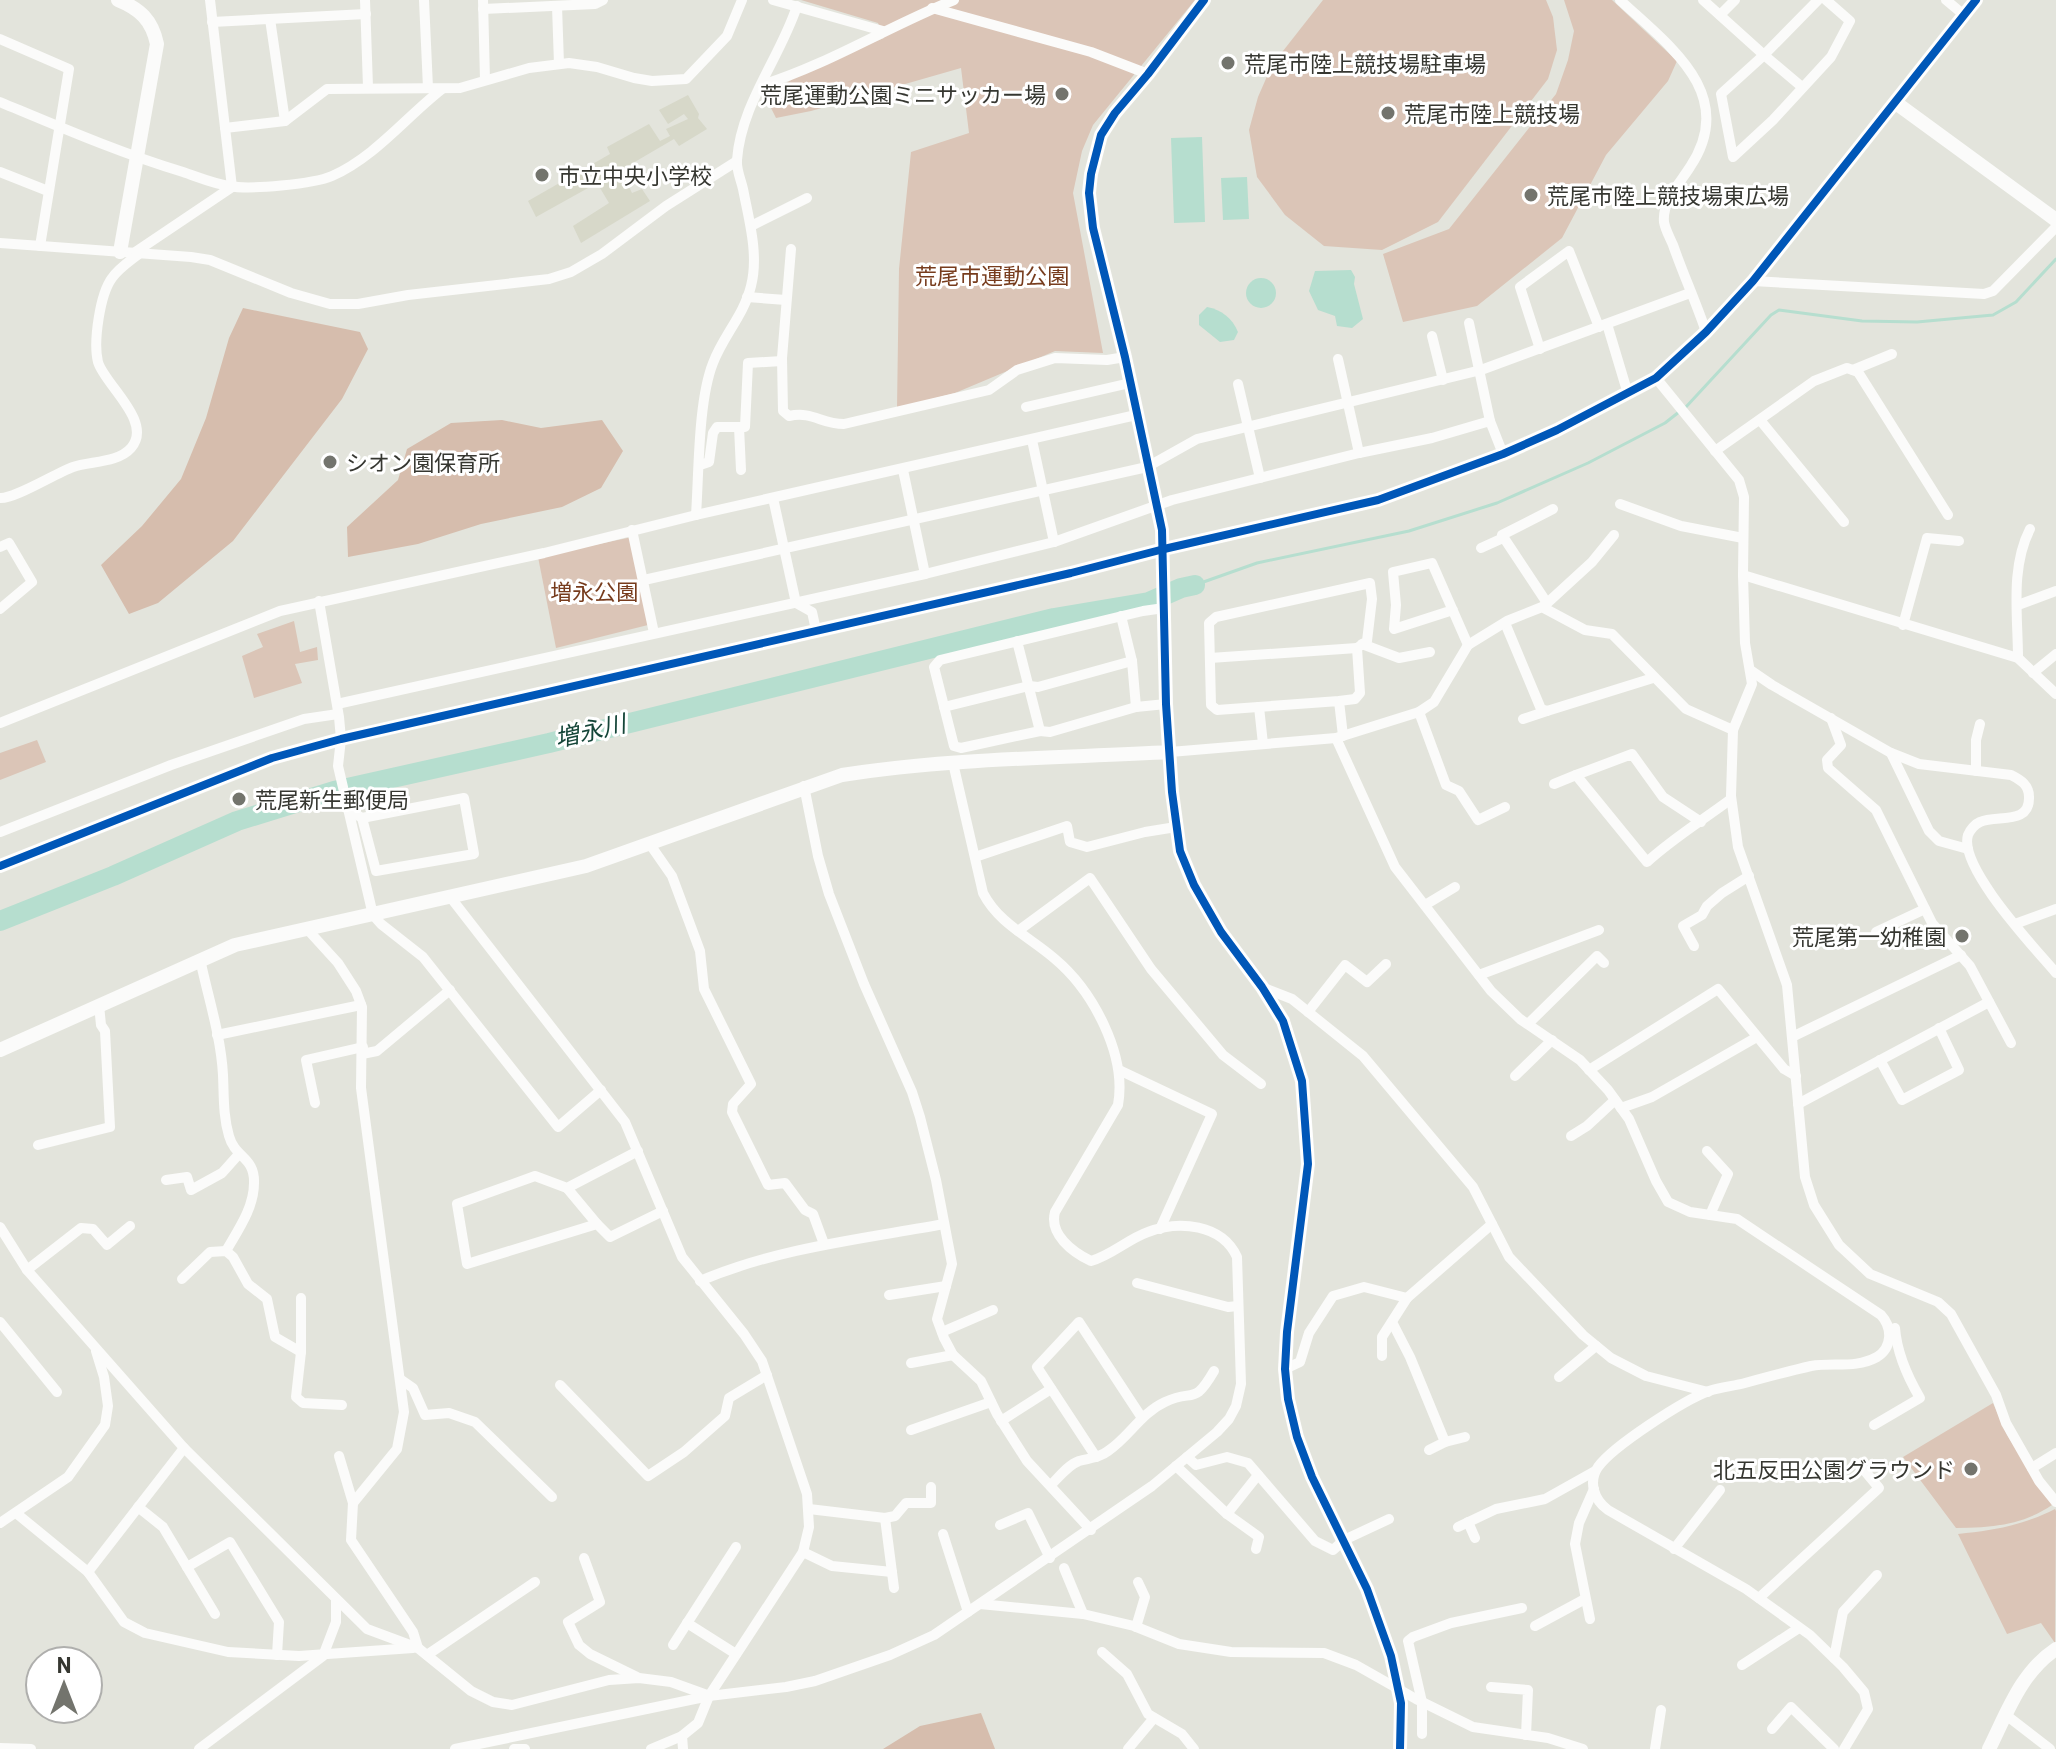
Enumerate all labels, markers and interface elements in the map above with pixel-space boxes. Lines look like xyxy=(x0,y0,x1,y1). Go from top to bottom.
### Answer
place label: 荒尾市陸上競技場駐車場 xyxy=(1244,50,1486,76)
marker: 荒尾市陸上競技場駐車場 xyxy=(1219,54,1237,72)
place label: 荒尾運動公園ミニサッカー場 xyxy=(760,81,1046,107)
marker: 荒尾運動公園ミニサッカー場 xyxy=(1053,85,1071,103)
place label: 荒尾市陸上競技場 xyxy=(1404,100,1580,126)
marker: 荒尾市陸上競技場 xyxy=(1379,104,1397,122)
place label: 市立中央小学校 xyxy=(558,162,712,188)
marker: 市立中央小学校 xyxy=(533,166,551,184)
place label: 荒尾市陸上競技場東広場 xyxy=(1547,182,1789,208)
marker: 荒尾市陸上競技場東広場 xyxy=(1522,186,1540,204)
park label: 荒尾市運動公園 xyxy=(915,262,1069,288)
place label: シオン園保育所 xyxy=(346,449,500,475)
marker: シオン園保育所 xyxy=(321,453,339,471)
park label: 増永公園 xyxy=(550,578,638,604)
water label: 増永川 xyxy=(552,707,631,752)
place label: 荒尾新生郵便局 xyxy=(255,786,409,812)
marker: 荒尾新生郵便局 xyxy=(230,790,248,808)
place label: 荒尾第一幼稚園 xyxy=(1792,923,1946,949)
marker: 荒尾第一幼稚園 xyxy=(1953,927,1971,945)
place label: 北五反田公園グラウンド xyxy=(1713,1456,1955,1482)
marker: 北五反田公園グラウンド xyxy=(1962,1460,1980,1478)
north arrow xyxy=(24,1645,104,1725)
text: N xyxy=(57,1651,71,1677)

